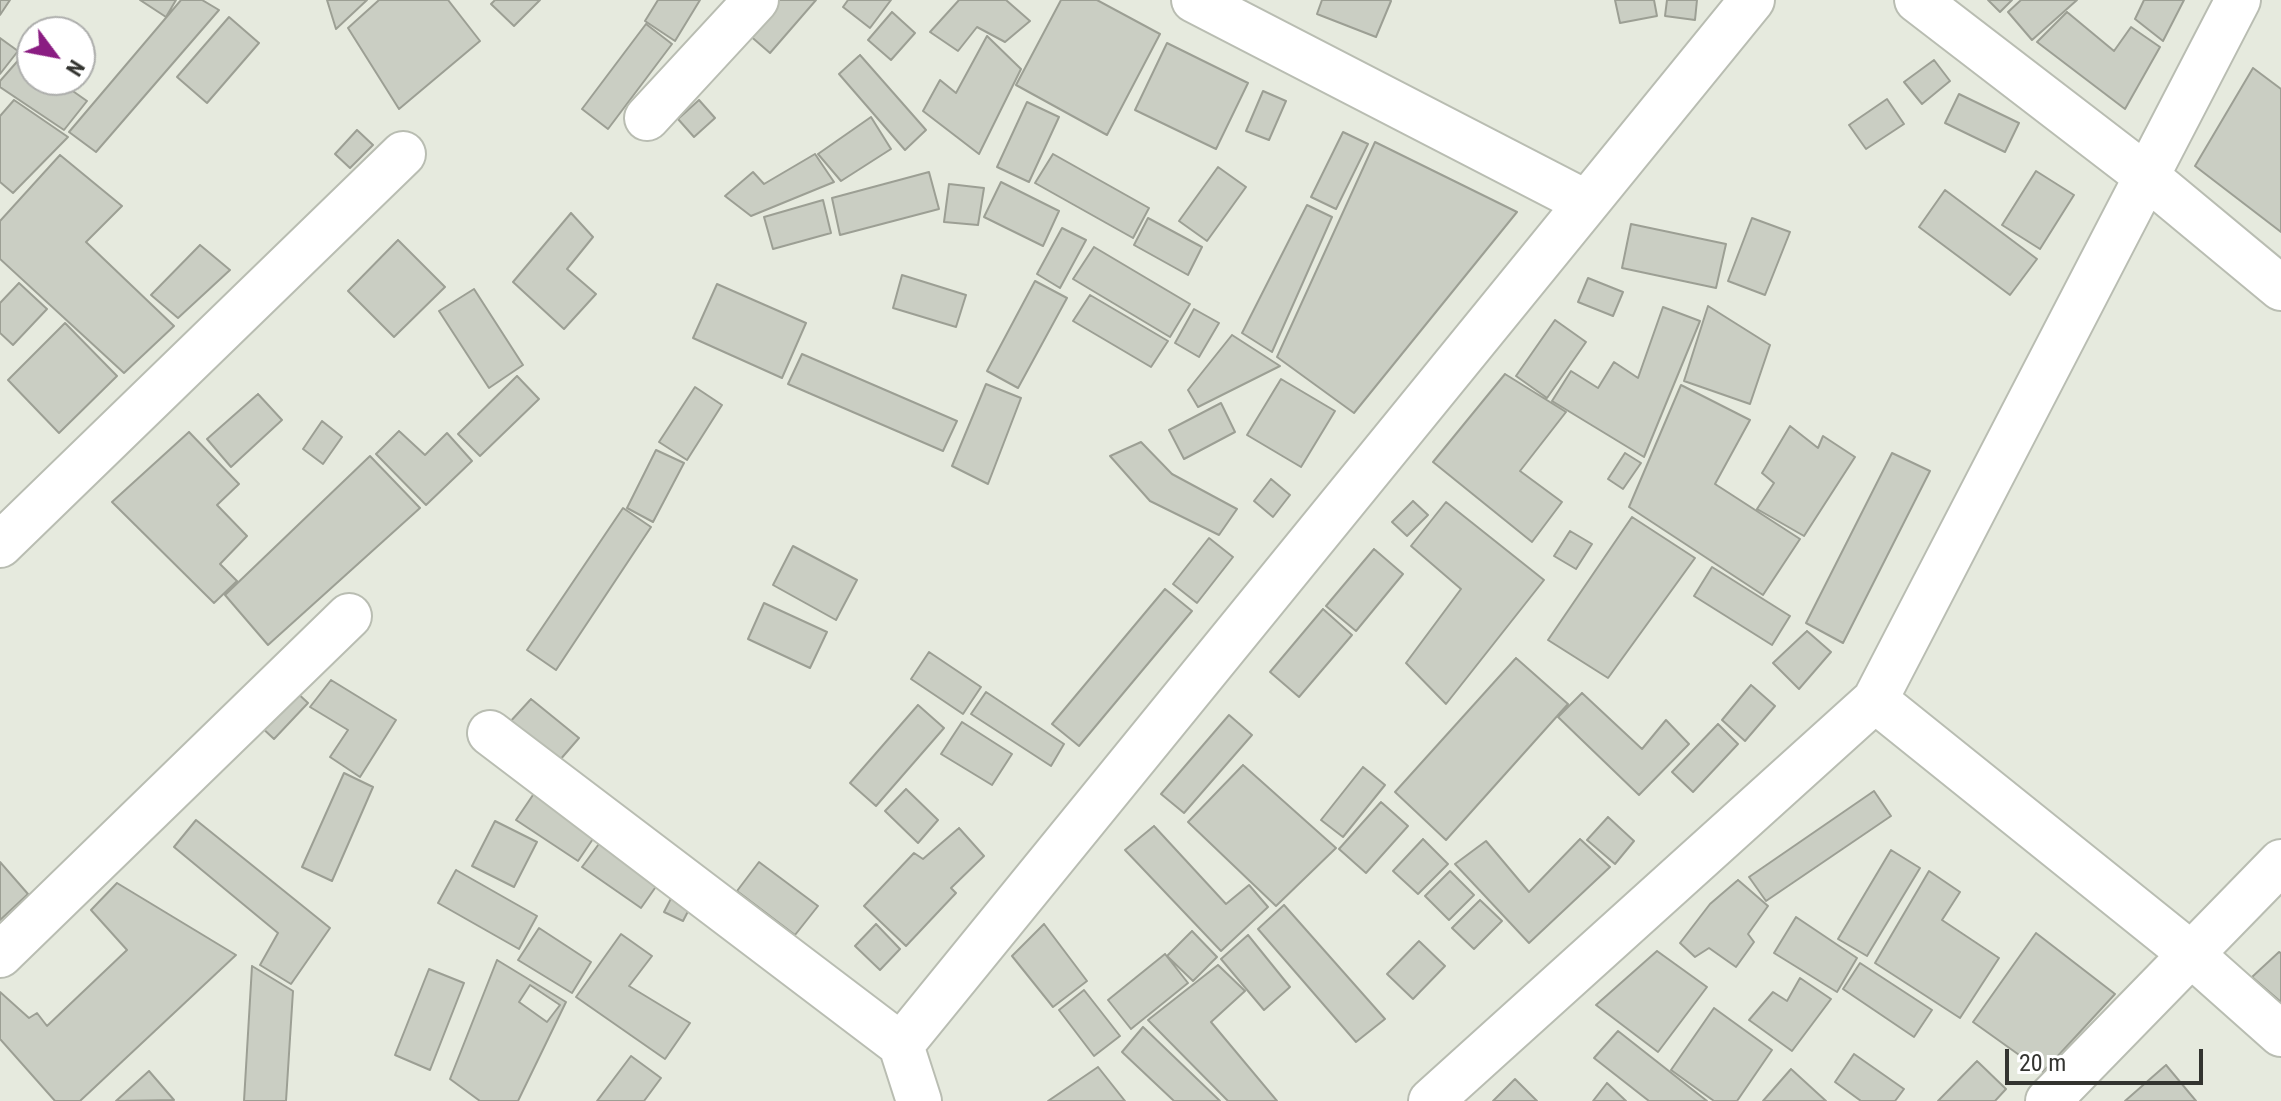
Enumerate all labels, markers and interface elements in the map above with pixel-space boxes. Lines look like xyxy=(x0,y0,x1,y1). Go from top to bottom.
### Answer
north arrow xyxy=(16,16,96,96)
text: N xyxy=(61,56,89,80)
scale bar xyxy=(2009,1033,2207,1083)
text: 20 m xyxy=(2019,1049,2066,1077)

